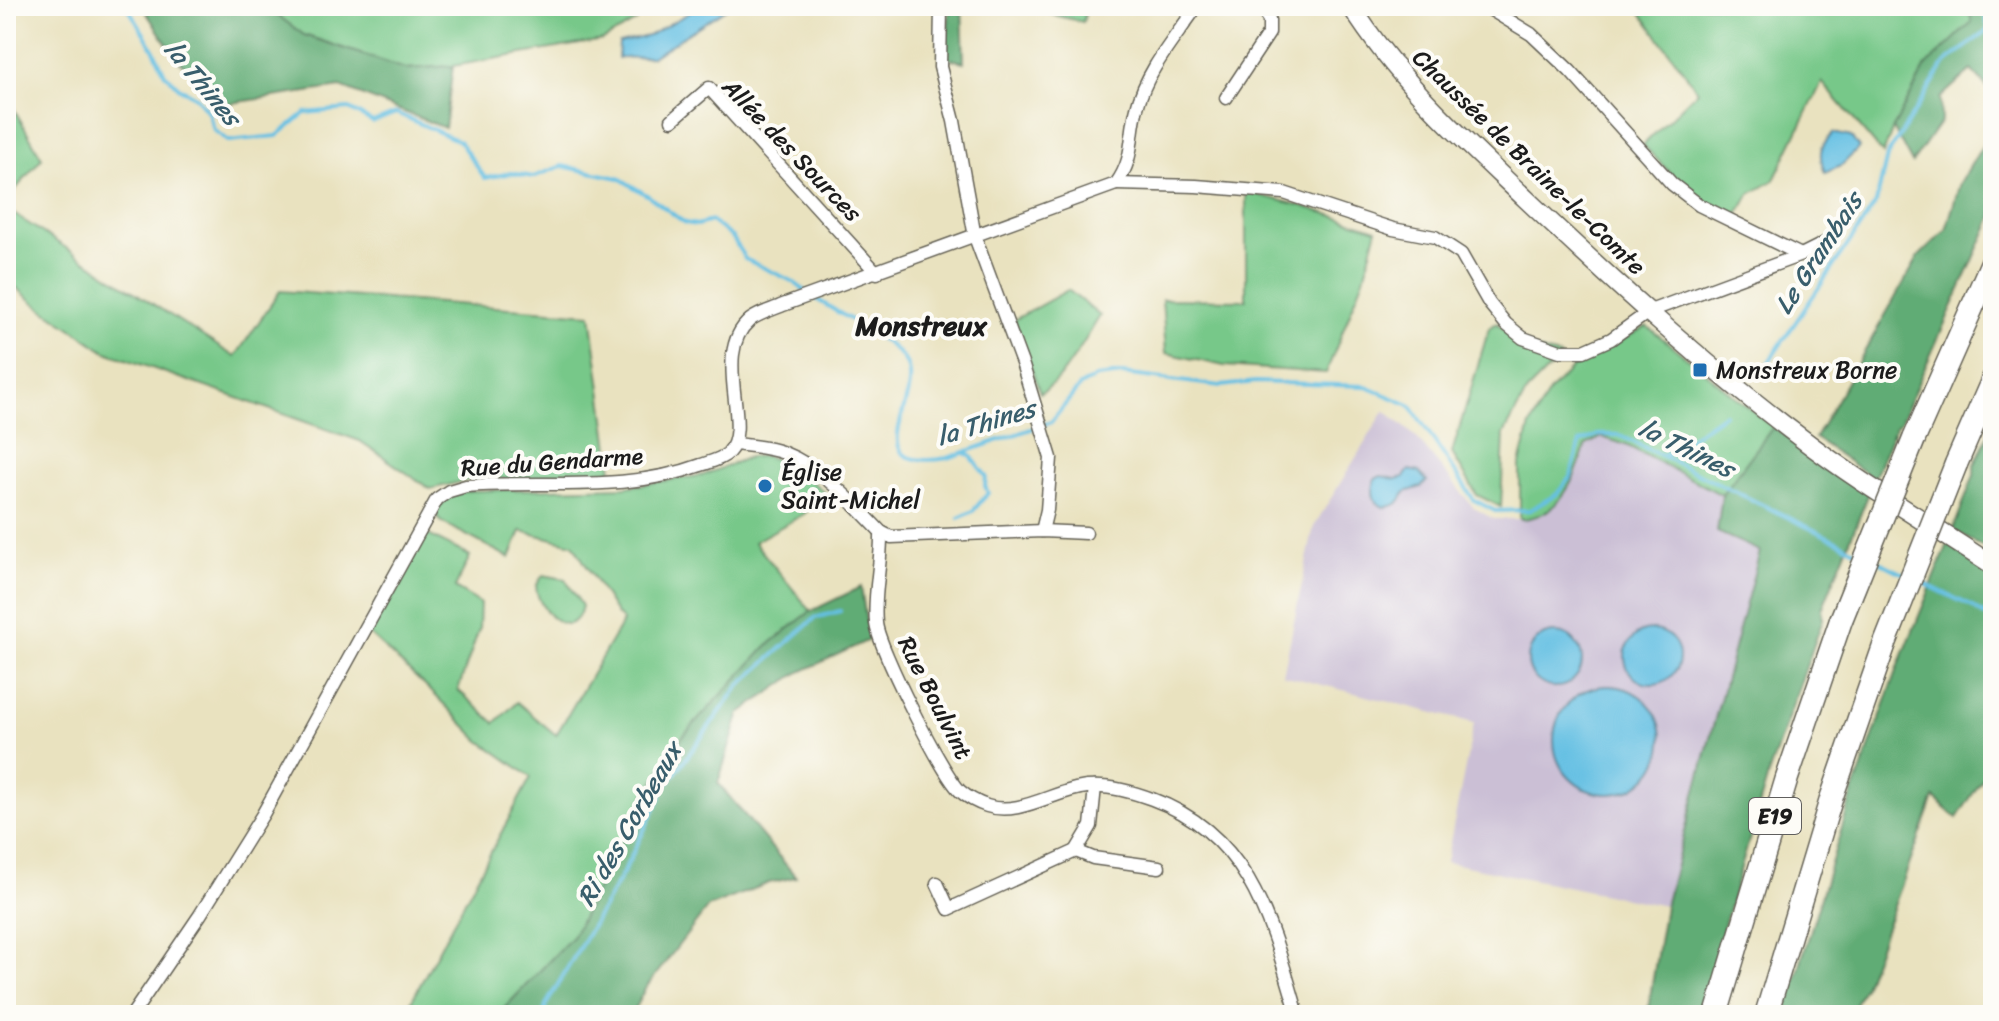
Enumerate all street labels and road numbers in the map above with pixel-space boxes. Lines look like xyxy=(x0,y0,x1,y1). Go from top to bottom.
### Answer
street label: Chaussée de Braine-le-Comte xyxy=(1402,38,1656,286)
street label: Allée des Sources xyxy=(711,67,873,233)
street label: Rue du Gendarme xyxy=(459,435,645,489)
street label: Rue Boulvint xyxy=(886,629,984,767)
road number: E19 xyxy=(1749,798,1801,834)

